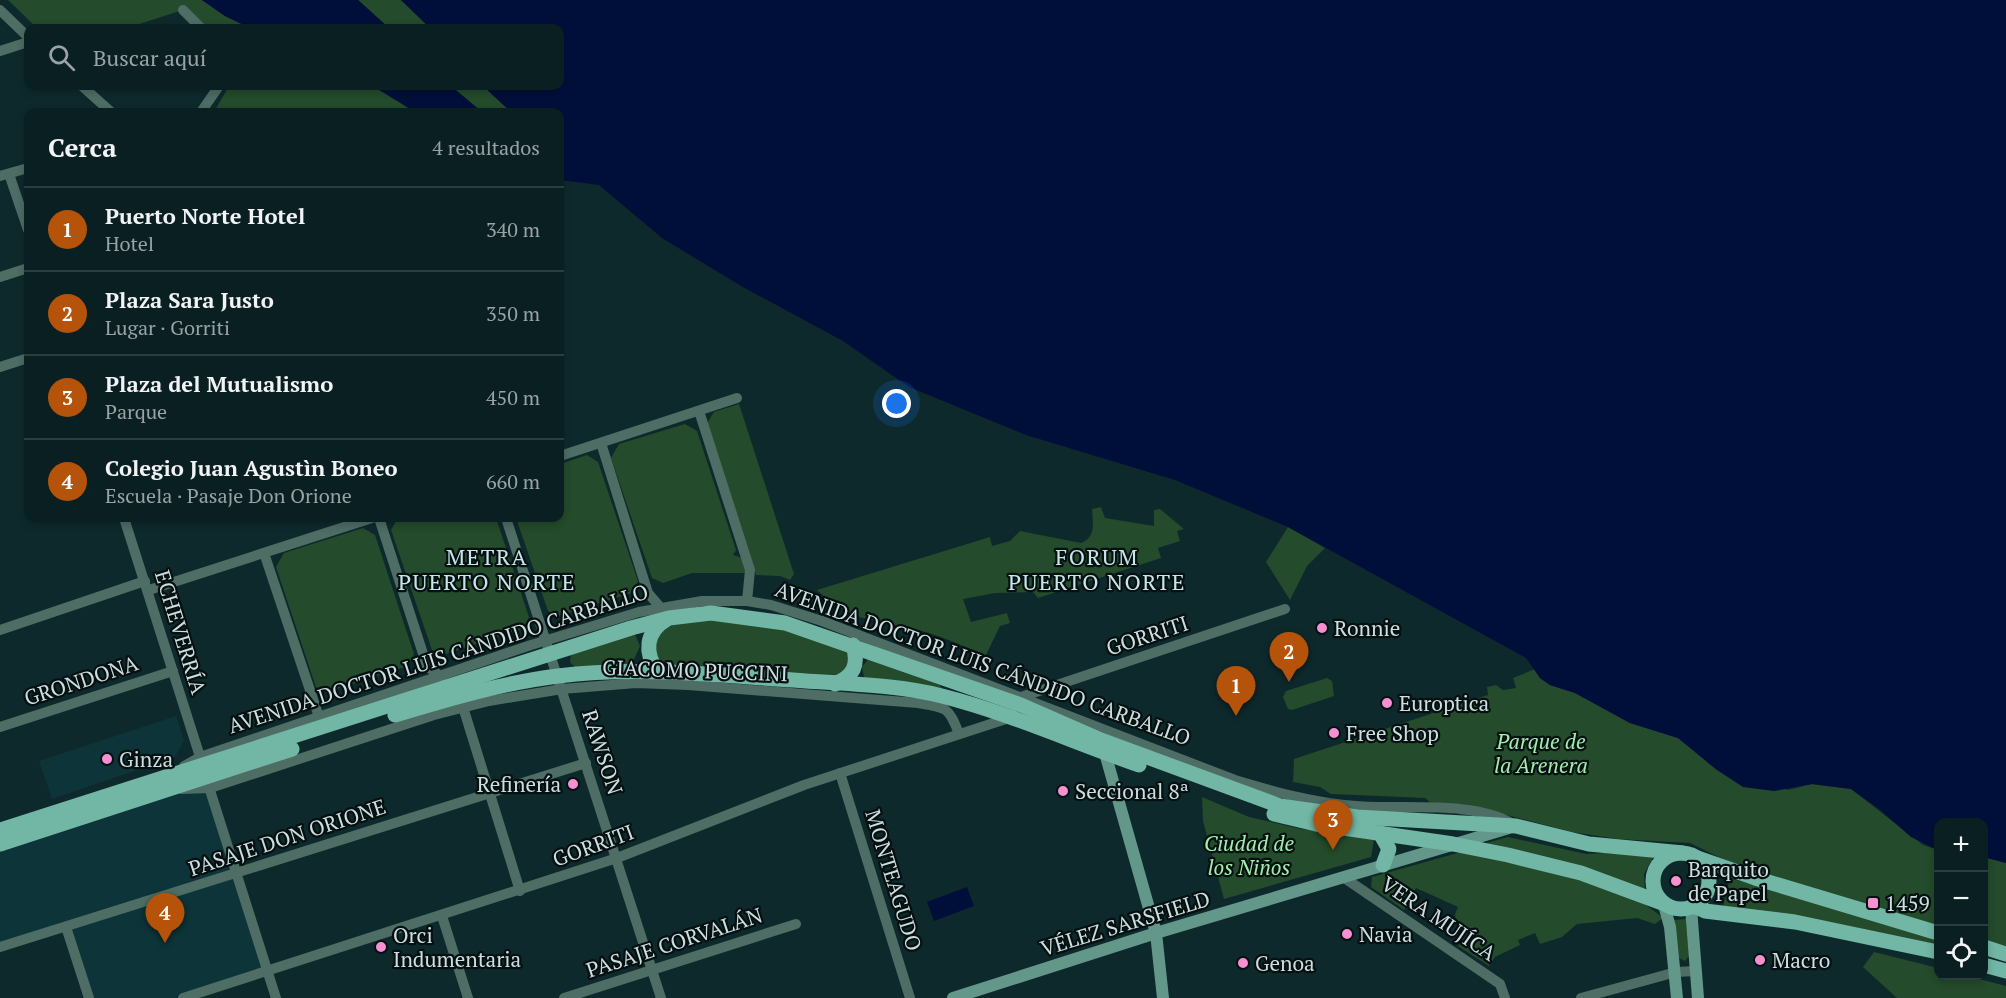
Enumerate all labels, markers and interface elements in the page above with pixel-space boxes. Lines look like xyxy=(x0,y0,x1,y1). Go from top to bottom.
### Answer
search box xyxy=(24,24,564,90)
icon: search xyxy=(45,41,78,74)
text: Buscar aquí xyxy=(93,43,206,72)
text: Cerca xyxy=(48,130,117,164)
text: 4 resultados xyxy=(432,134,540,161)
text: Puerto Norte Hotel xyxy=(105,201,305,230)
text: 1 xyxy=(62,216,73,243)
text: 340 m xyxy=(486,216,540,243)
text: Hotel xyxy=(105,230,154,257)
text: Plaza Sara Justo xyxy=(105,285,274,314)
text: 2 xyxy=(62,300,73,327)
text: 350 m xyxy=(486,300,540,327)
text: Lugar · Gorriti xyxy=(105,314,230,341)
text: Plaza del Mutualismo xyxy=(105,369,333,398)
text: 3 xyxy=(62,384,73,411)
text: 450 m xyxy=(486,384,540,411)
your location xyxy=(882,389,911,418)
text: Parque xyxy=(105,398,167,425)
text: Colegio Juan Agustìn Boneo xyxy=(105,453,398,482)
text: 4 xyxy=(62,468,73,495)
text: 660 m xyxy=(486,468,540,495)
text: Escuela · Pasaje Don Orione xyxy=(105,482,352,509)
district label: METRA PUERTO NORTE xyxy=(398,542,576,596)
district label: FORUM PUERTO NORTE xyxy=(1008,542,1186,596)
street label: ECHEVERRÍA xyxy=(149,567,213,698)
street label: AVENIDA DOCTOR LUIS CÁNDIDO CARBALLO xyxy=(771,575,1195,751)
street label: AVENIDA DOCTOR LUIS CÁNDIDO CARBALLO xyxy=(224,577,652,739)
street label: GORRITI xyxy=(1102,609,1192,661)
place label: Ronnie xyxy=(1334,614,1400,642)
marker: Ronnie xyxy=(1315,621,1329,635)
pin: 2 xyxy=(1270,632,1308,682)
street label: GRONDONA xyxy=(20,648,142,712)
street label: GIACOMO PUCCINI xyxy=(602,653,788,687)
pin: 1 xyxy=(1216,666,1256,716)
place label: Europtica xyxy=(1399,689,1490,717)
marker: Europtica xyxy=(1380,696,1394,710)
street label: RAWSON xyxy=(576,706,630,798)
place label: Free Shop xyxy=(1346,719,1439,747)
marker: Free Shop xyxy=(1327,726,1341,740)
park label: Parque de la Arenera xyxy=(1494,727,1588,779)
place label: Ginza xyxy=(119,745,173,773)
marker: Ginza xyxy=(100,752,114,766)
place label: Refinería xyxy=(477,770,561,798)
marker: Refinería xyxy=(566,777,580,791)
place label: Seccional 8ª xyxy=(1075,777,1189,805)
marker: Seccional 8ª xyxy=(1056,784,1070,798)
street label: PASAJE DON ORIONE xyxy=(185,792,389,882)
pin: 3 xyxy=(1314,800,1352,850)
street label: MONTEAGUDO xyxy=(859,806,929,954)
street label: GORRITI xyxy=(548,817,638,873)
map controls xyxy=(1934,818,1988,980)
button: + xyxy=(1934,818,1988,872)
park label: Ciudad de los Niños xyxy=(1204,829,1295,881)
place label: Barquito de Papel xyxy=(1688,855,1769,907)
street label: VERA MUJÍCA xyxy=(1376,869,1503,967)
button: − xyxy=(1934,872,1988,926)
marker: Barquito de Papel xyxy=(1669,874,1683,888)
street label: VÉLEZ SARSFIELD xyxy=(1037,884,1213,962)
place label: 1459 xyxy=(1885,889,1930,917)
pin: 4 xyxy=(146,894,184,943)
marker: 1459 xyxy=(1866,896,1880,910)
street label: PASAJE CORVALÁN xyxy=(582,900,766,984)
place label: Navia xyxy=(1359,920,1413,948)
place label: Orci Indumentaria xyxy=(393,921,522,973)
button: locate xyxy=(1934,926,1988,980)
marker: Navia xyxy=(1340,927,1354,941)
marker: Orci Indumentaria xyxy=(374,940,388,954)
place label: Macro xyxy=(1772,946,1830,974)
place label: Genoa xyxy=(1255,949,1315,977)
marker: Macro xyxy=(1753,953,1767,967)
marker: Genoa xyxy=(1236,956,1250,970)

